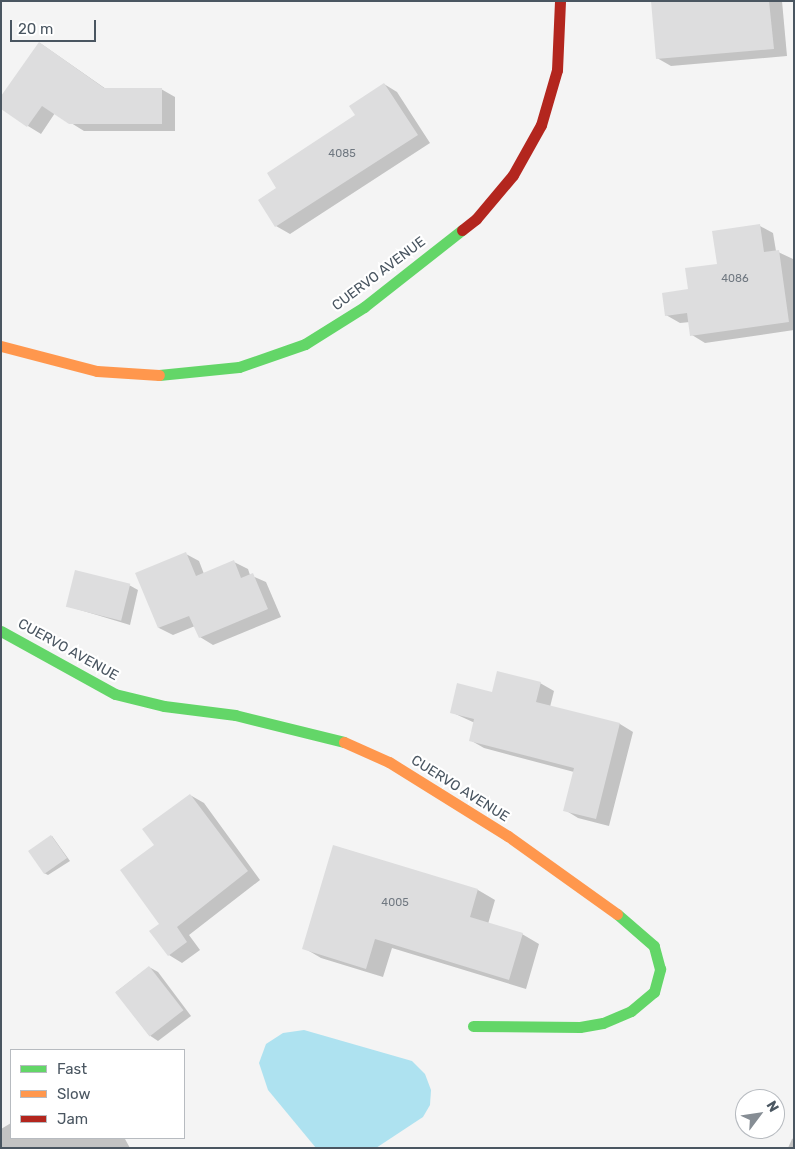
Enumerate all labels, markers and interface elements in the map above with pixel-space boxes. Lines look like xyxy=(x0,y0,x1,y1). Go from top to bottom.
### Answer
scale bar xyxy=(12,10,99,42)
text: 20 m xyxy=(18,20,53,38)
house number: 4085 xyxy=(328,147,356,161)
street label: CUERVO AVENUE xyxy=(329,233,429,315)
house number: 4086 xyxy=(721,272,749,286)
street label: CUERVO AVENUE xyxy=(15,615,121,685)
street label: CUERVO AVENUE xyxy=(408,752,512,826)
house number: 4005 xyxy=(381,896,409,910)
legend xyxy=(10,1049,185,1139)
text: Fast xyxy=(57,1060,87,1078)
text: Slow xyxy=(57,1085,90,1103)
north arrow xyxy=(735,1089,785,1139)
text: N xyxy=(763,1098,782,1115)
text: Jam xyxy=(57,1110,88,1128)

